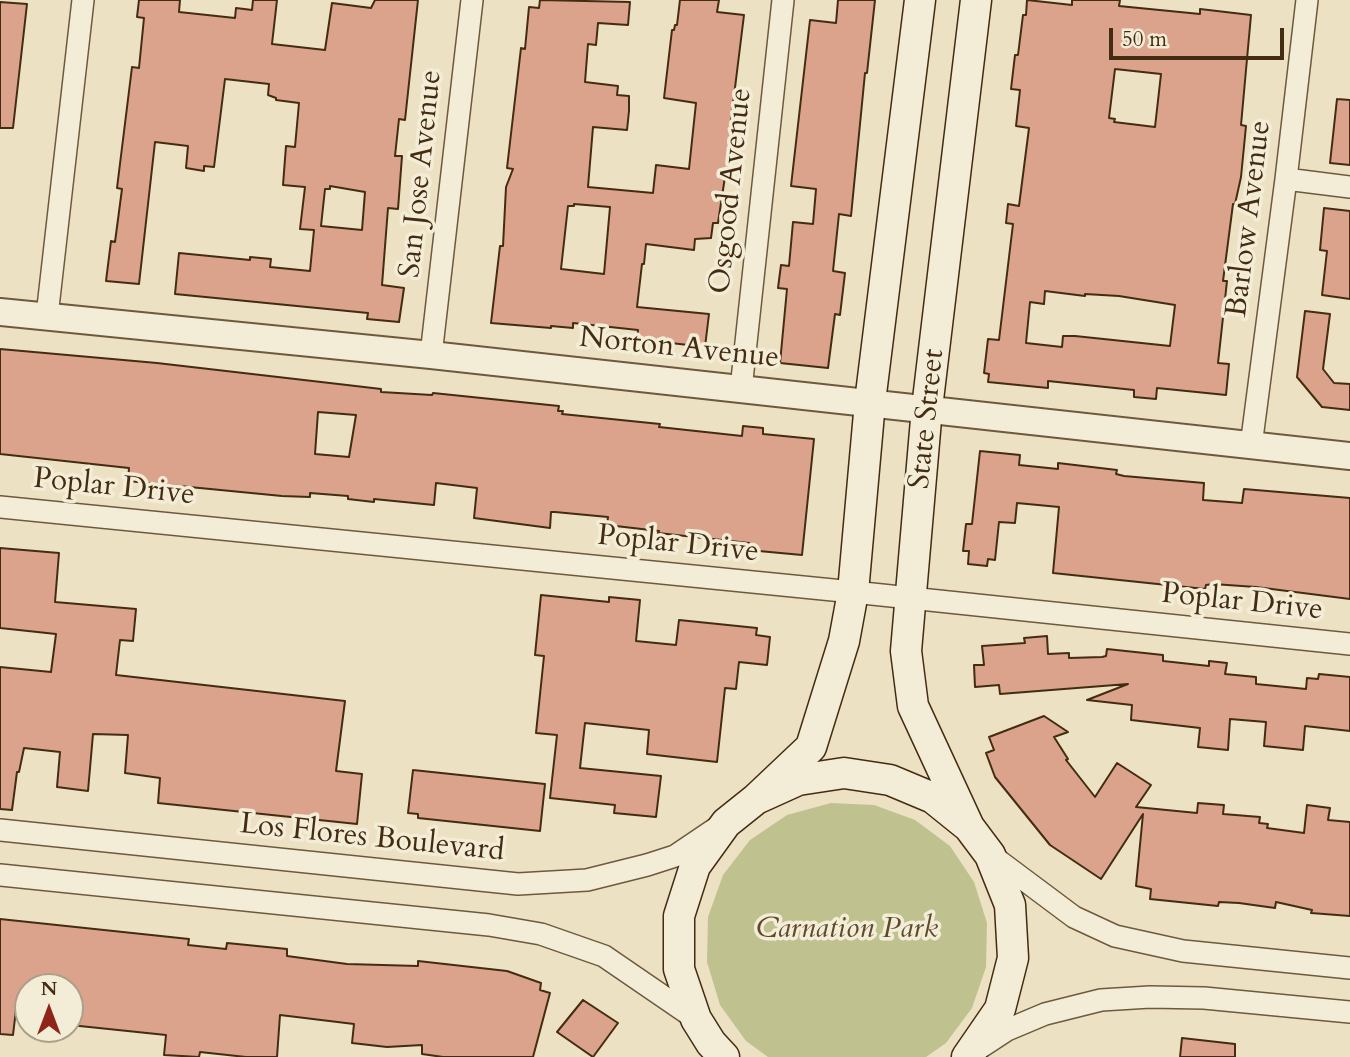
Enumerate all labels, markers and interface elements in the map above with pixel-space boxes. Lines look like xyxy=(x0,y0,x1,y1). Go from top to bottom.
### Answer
scale bar xyxy=(1112,14,1287,58)
text: 50 m xyxy=(1122,25,1167,54)
street label: San Jose Avenue xyxy=(393,68,451,280)
street label: Osgood Avenue xyxy=(703,86,761,296)
street label: Barlow Avenue xyxy=(1220,119,1280,319)
street label: Norton Avenue xyxy=(577,321,781,377)
street label: State Street xyxy=(903,347,953,491)
street label: Poplar Drive xyxy=(32,462,196,514)
street label: Poplar Drive xyxy=(596,519,760,571)
street label: Poplar Drive xyxy=(1160,577,1324,629)
street label: Los Flores Boulevard xyxy=(238,807,506,871)
park label: Carnation Park xyxy=(756,912,938,948)
north arrow xyxy=(14,973,84,1043)
text: N xyxy=(41,976,57,1002)

